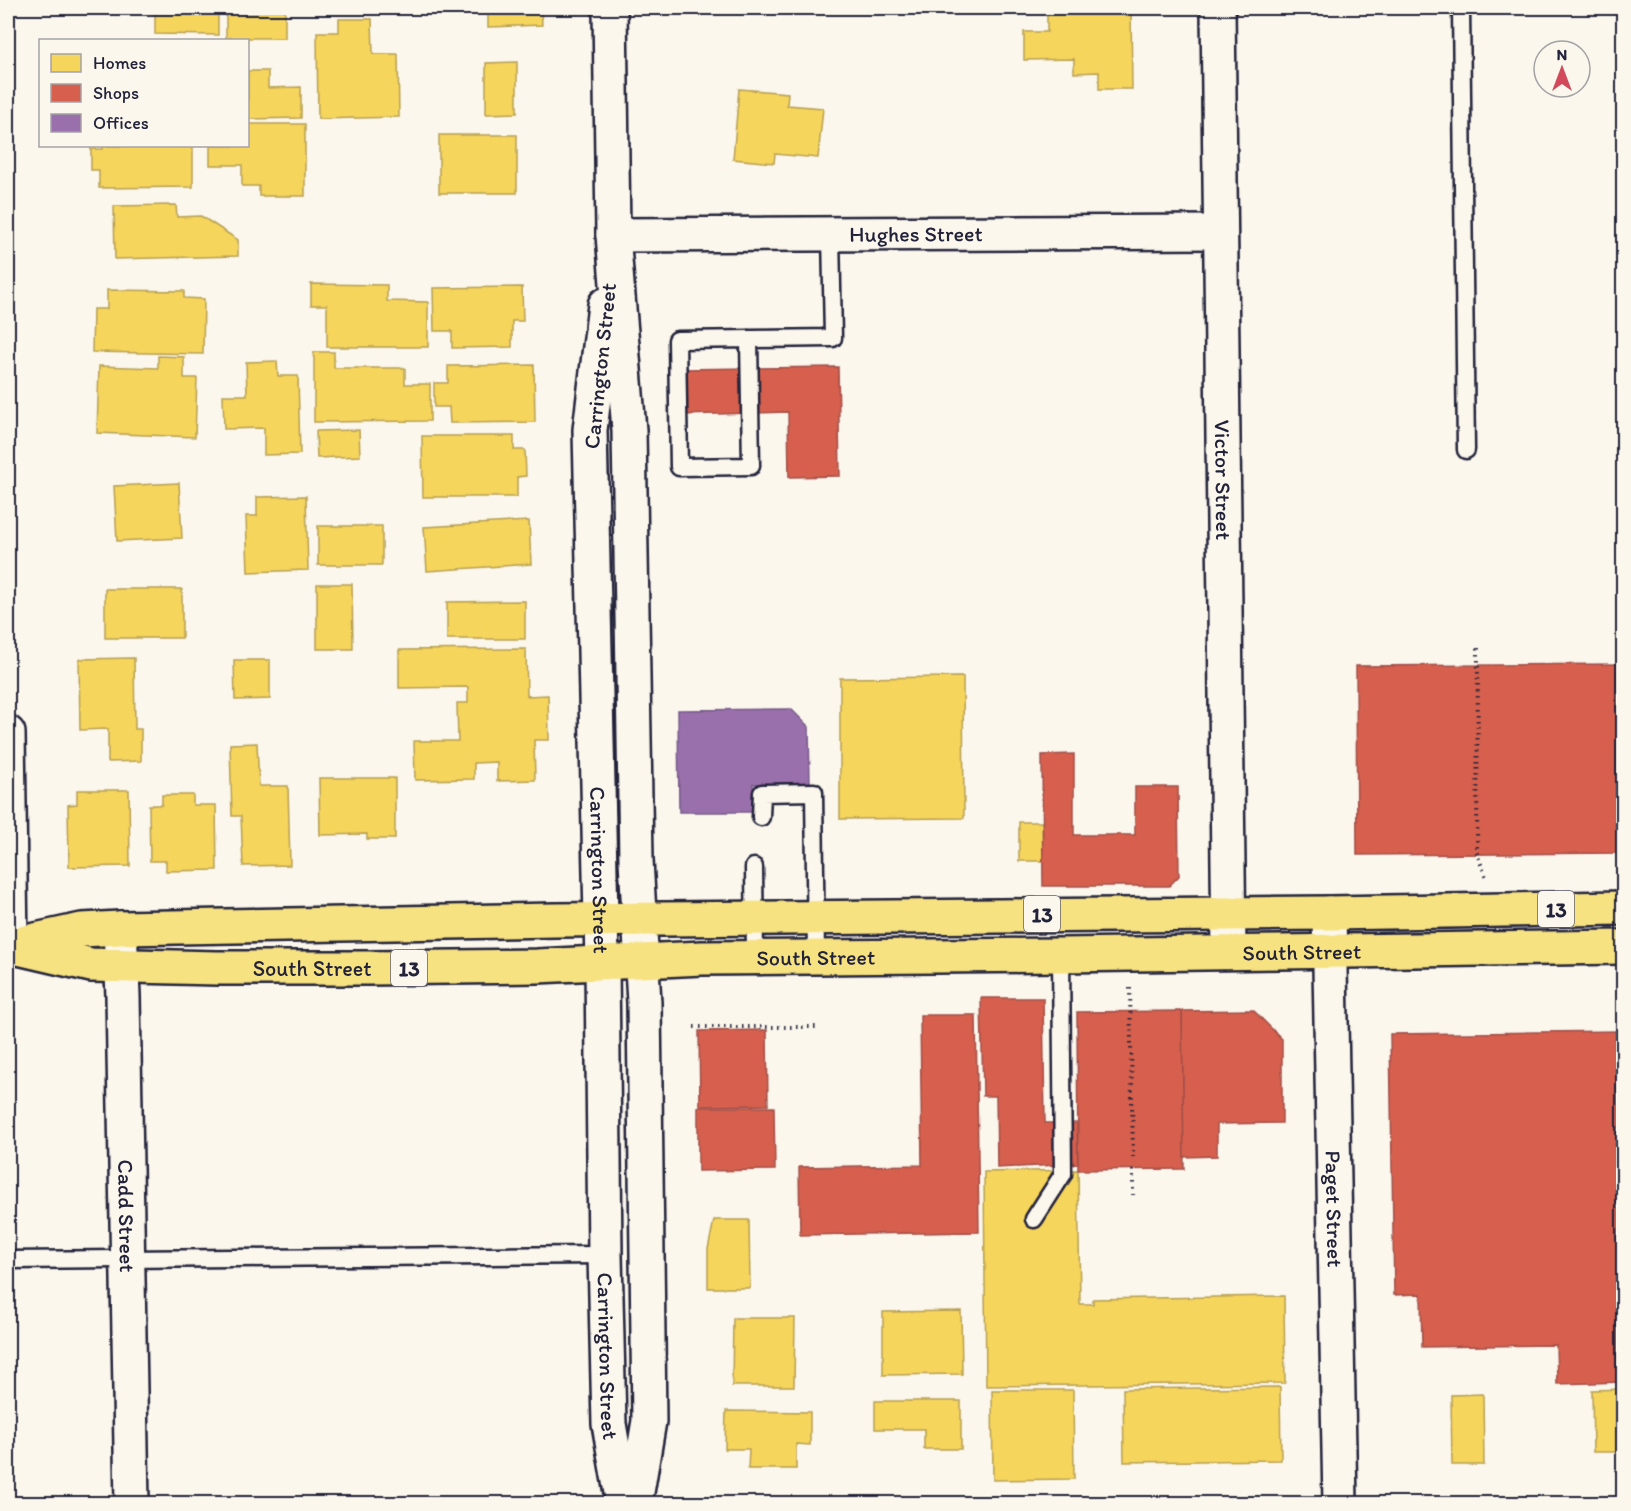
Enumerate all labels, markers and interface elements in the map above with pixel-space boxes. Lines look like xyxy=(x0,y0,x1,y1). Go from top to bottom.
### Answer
legend xyxy=(39,39,249,147)
north arrow xyxy=(1532,39,1592,99)
text: N xyxy=(1557,45,1567,64)
text: Homes xyxy=(93,52,146,74)
text: Shops xyxy=(93,82,139,104)
text: Offices xyxy=(93,112,149,134)
street label: Hughes Street xyxy=(849,220,983,247)
street label: Carrington Street xyxy=(578,282,622,450)
street label: Victor Street xyxy=(1209,420,1238,540)
street label: Carrington Street xyxy=(585,786,615,954)
road number: 13 xyxy=(1538,891,1574,927)
road number: 13 xyxy=(1024,896,1060,932)
street label: South Street xyxy=(1242,937,1361,966)
street label: South Street xyxy=(756,943,875,971)
road number: 13 xyxy=(391,950,427,986)
street label: South Street xyxy=(253,955,371,982)
street label: Paget Street xyxy=(1320,1150,1349,1268)
street label: Cadd Street xyxy=(112,1159,141,1273)
street label: Carrington Street xyxy=(592,1272,625,1442)

